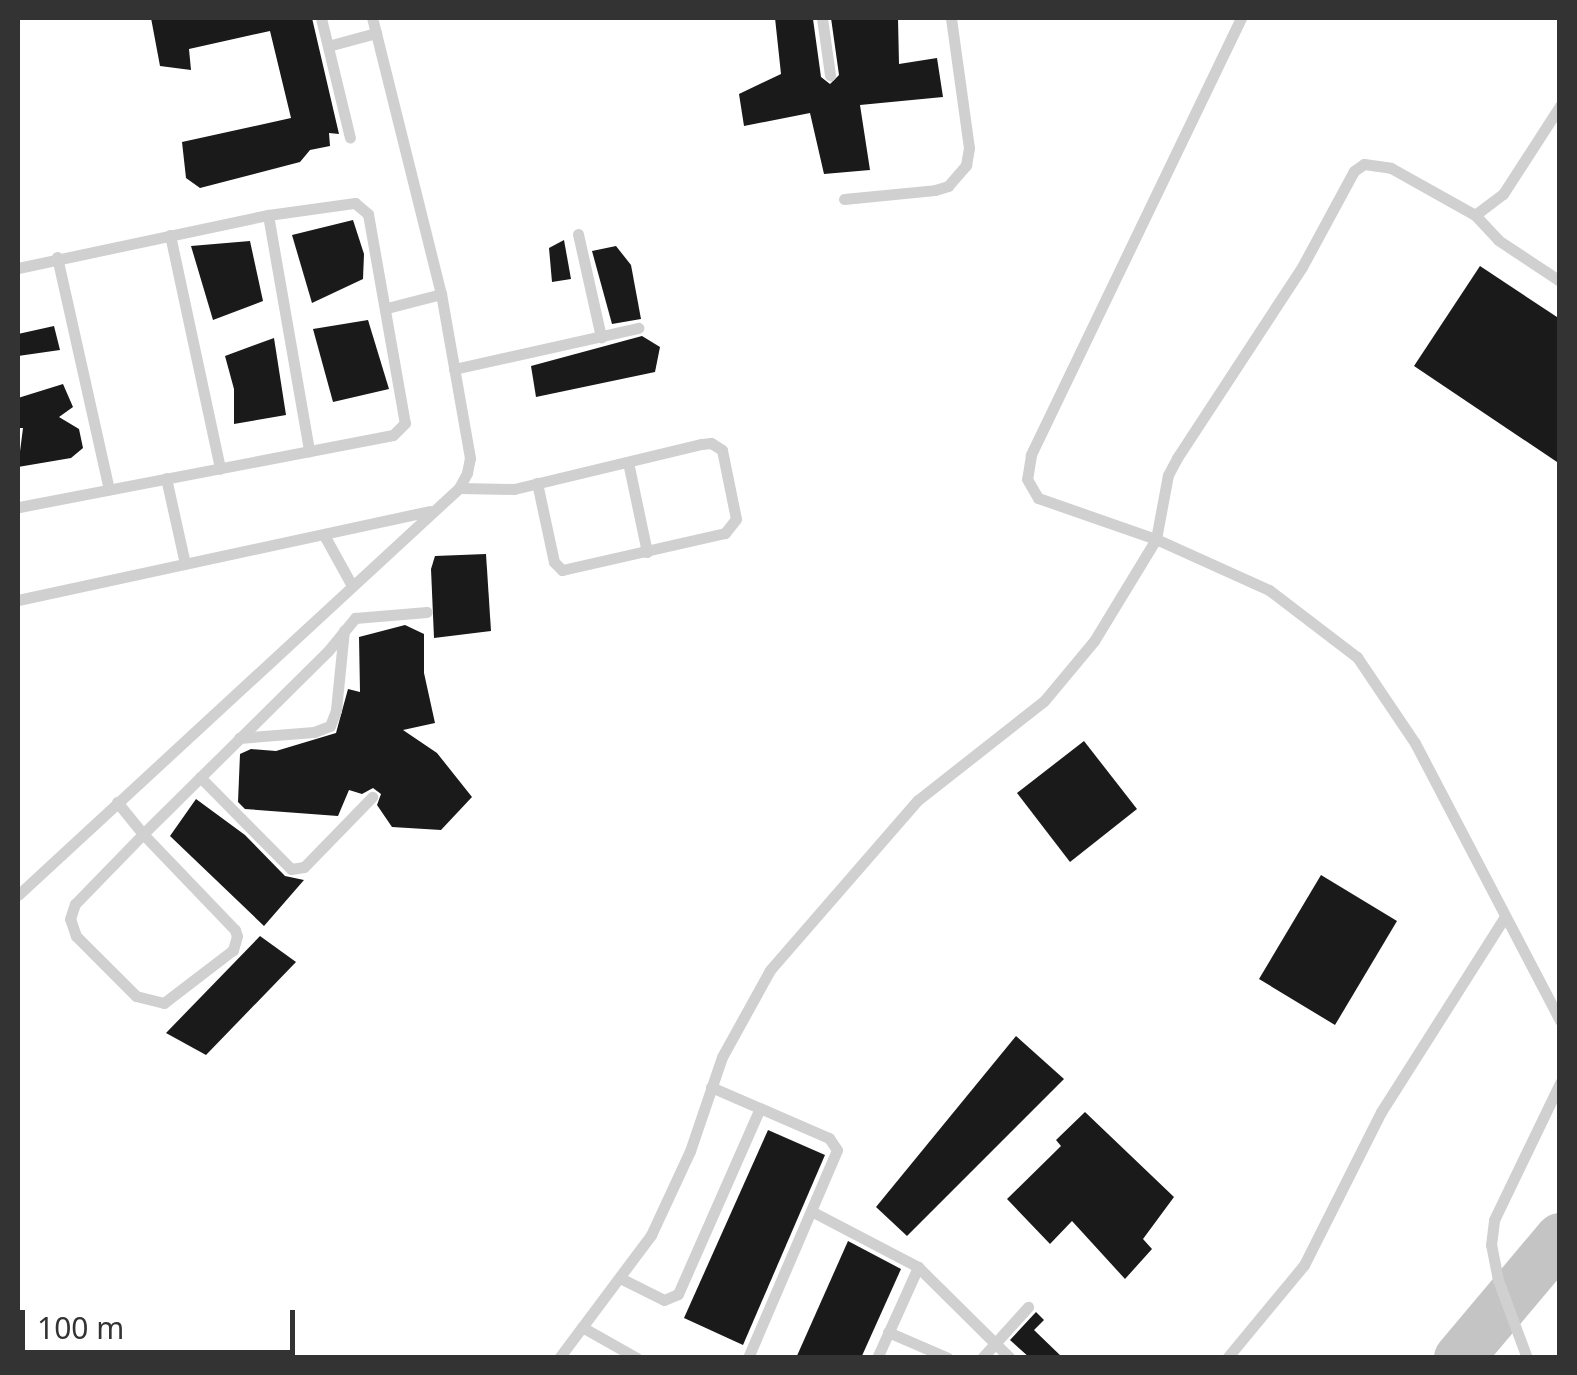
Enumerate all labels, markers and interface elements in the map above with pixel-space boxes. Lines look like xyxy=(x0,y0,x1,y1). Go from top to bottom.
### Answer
scale bar xyxy=(25,1290,300,1352)
text: 100 m xyxy=(37,1307,124,1348)

